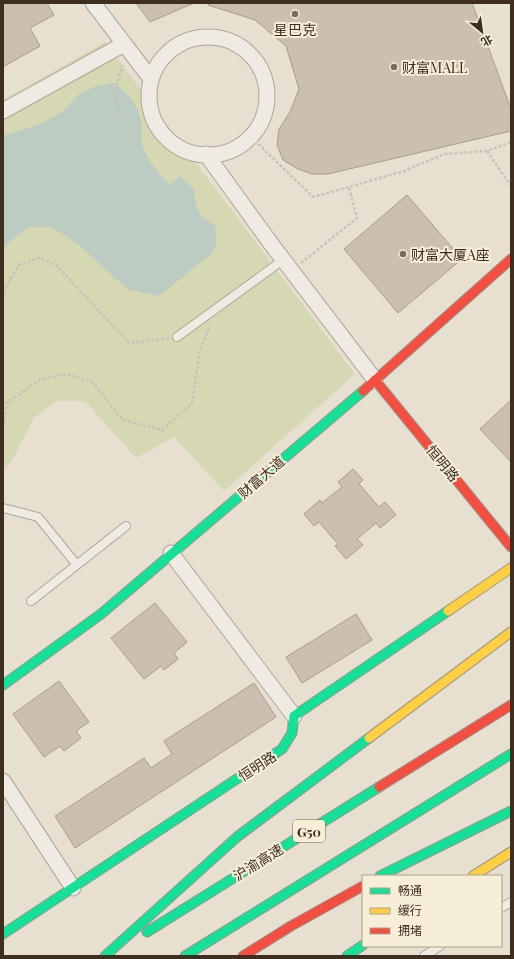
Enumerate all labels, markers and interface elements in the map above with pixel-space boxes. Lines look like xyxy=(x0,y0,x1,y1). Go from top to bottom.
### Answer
marker: 星巴克 xyxy=(290,9,300,19)
north arrow xyxy=(462,12,502,52)
place label: 星巴克 xyxy=(274,20,316,39)
text: 北 xyxy=(479,32,496,50)
place label: 财富MALL xyxy=(402,58,467,77)
marker: 财富MALL xyxy=(389,62,399,72)
place label: 财富大厦A座 xyxy=(411,245,490,264)
marker: 财富大厦A座 xyxy=(398,249,408,259)
street label: 恒明路 xyxy=(422,441,464,485)
street label: 财富大道 xyxy=(234,451,288,503)
street label: 恒明路 xyxy=(234,747,280,785)
road number: G50 xyxy=(293,820,325,842)
street label: 沪渝高速 xyxy=(229,839,287,885)
legend xyxy=(362,875,502,947)
text: 畅通 xyxy=(398,882,422,898)
text: 缓行 xyxy=(398,902,422,918)
text: 拥堵 xyxy=(398,922,422,938)

